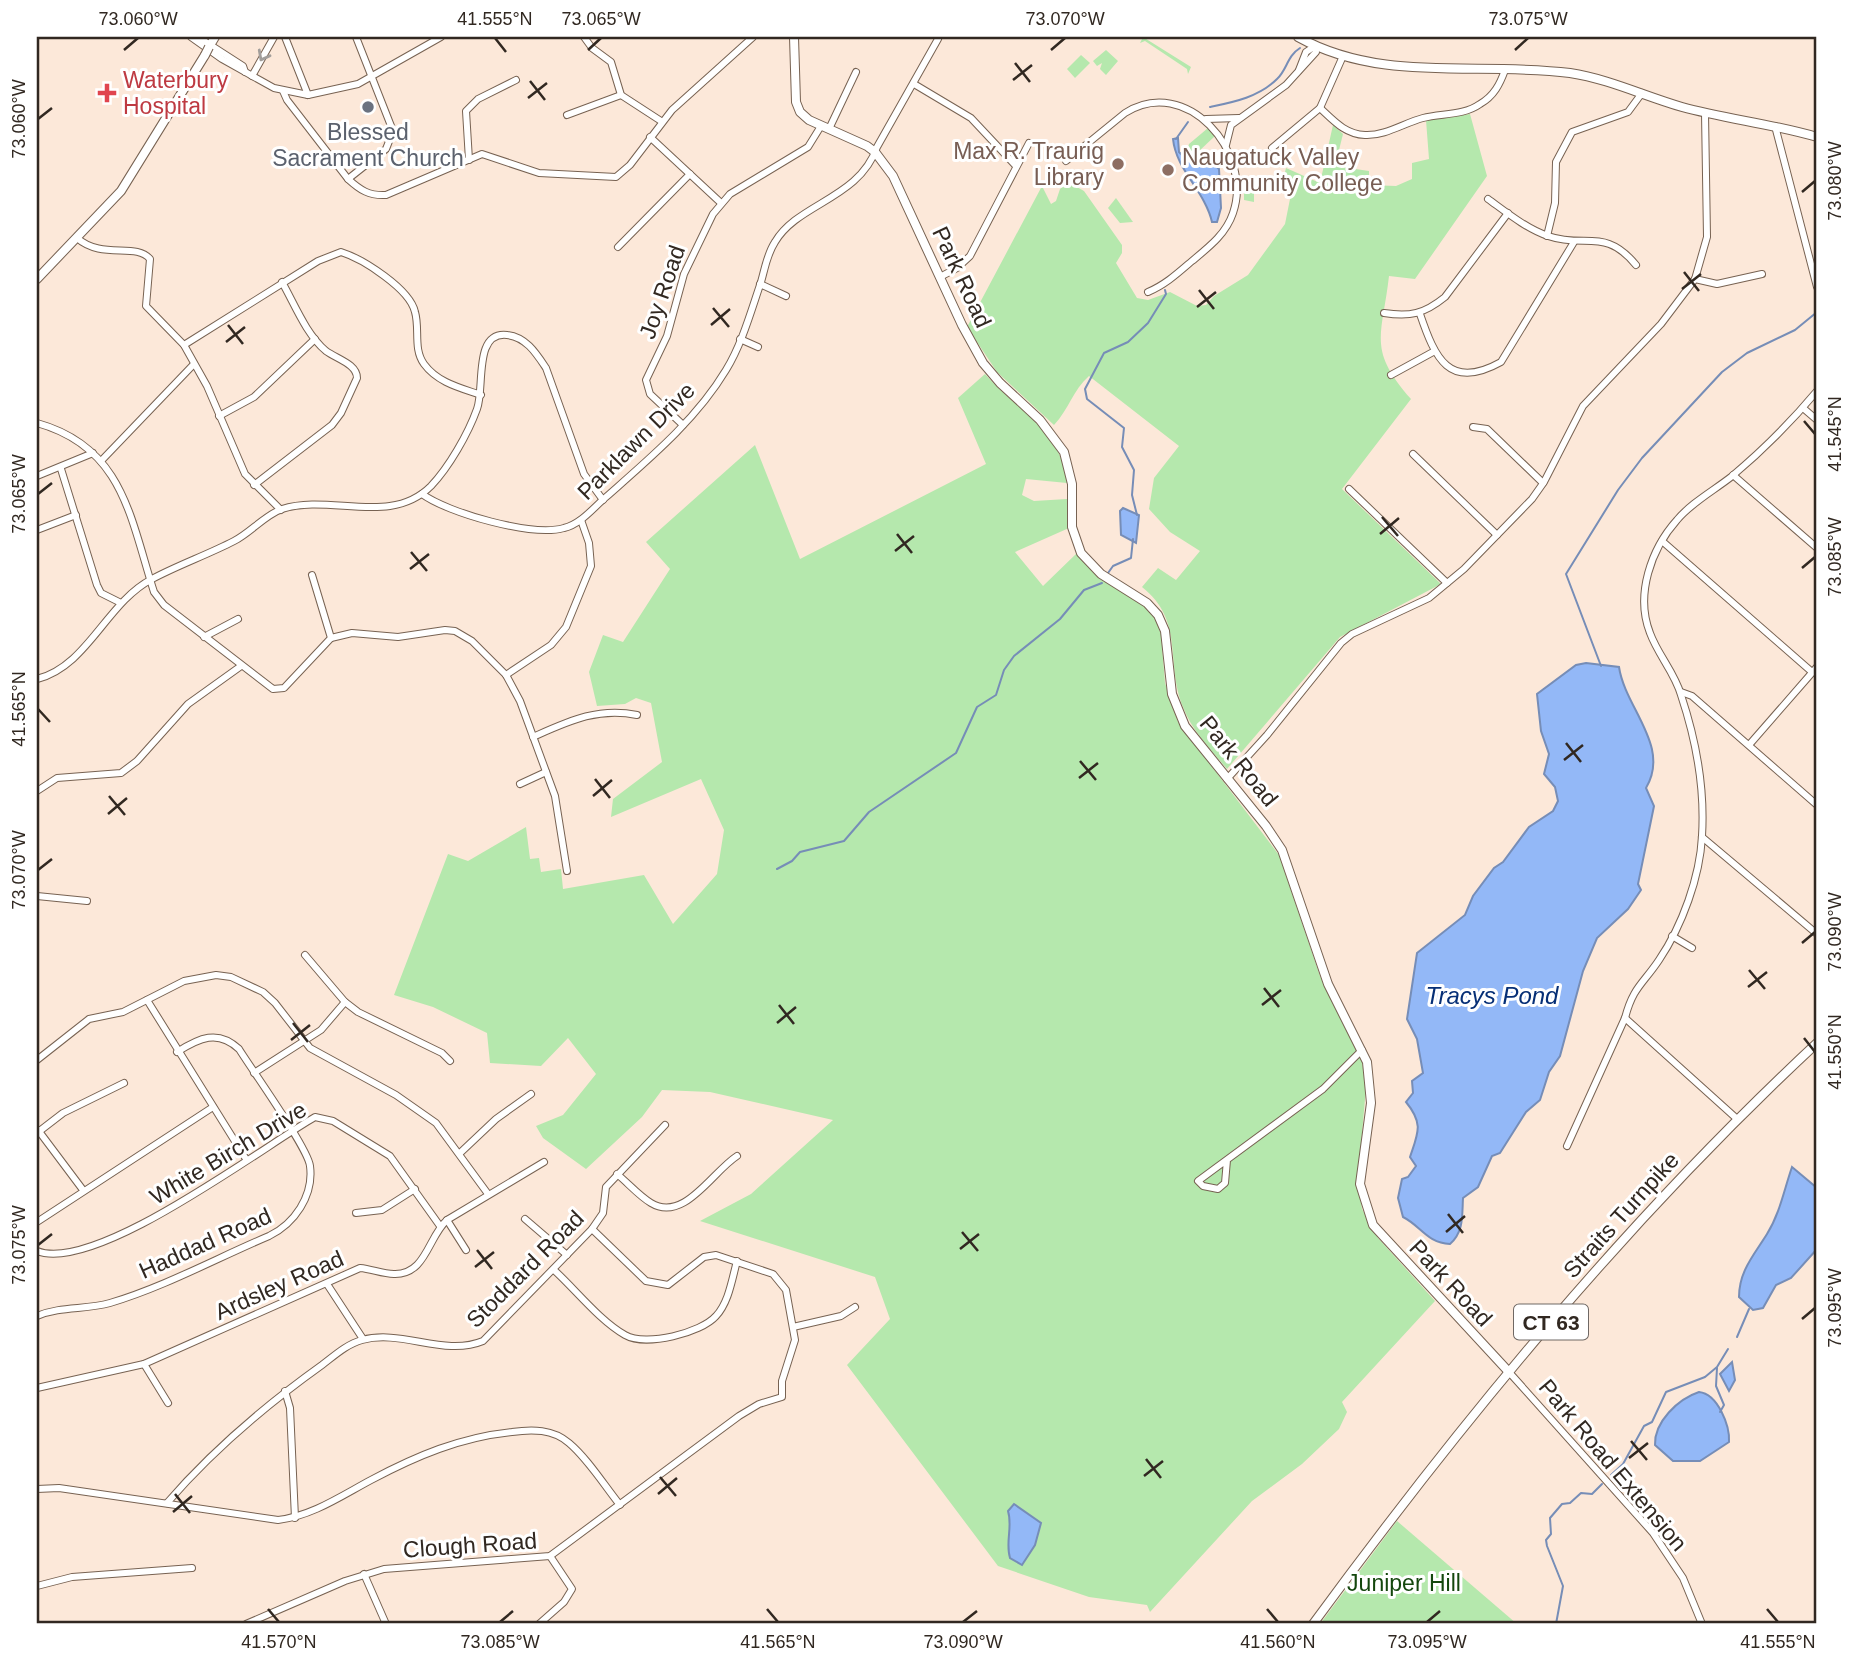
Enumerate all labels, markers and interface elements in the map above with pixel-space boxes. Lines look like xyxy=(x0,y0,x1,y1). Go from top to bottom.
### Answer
text: 73.060°W xyxy=(98,9,178,29)
text: 41.555°N xyxy=(457,9,533,29)
text: 73.065°W xyxy=(561,9,641,29)
text: 73.070°W xyxy=(1025,9,1105,29)
text: 73.075°W xyxy=(1488,9,1568,29)
one-way arrow xyxy=(258,49,271,61)
place label: Waterbury Hospital xyxy=(123,67,229,119)
text: 73.060°W xyxy=(9,79,29,159)
marker: Waterbury Hospital xyxy=(97,83,117,103)
marker: Blessed Sacrament Church xyxy=(360,99,376,115)
place label: Blessed Sacrament Church xyxy=(272,119,464,171)
place label: Max R. Traurig Library xyxy=(953,138,1104,190)
text: 73.080°W xyxy=(1825,141,1845,221)
place label: Naugatuck Valley Community College xyxy=(1182,144,1383,196)
marker: Max R. Traurig Library xyxy=(1110,156,1126,172)
marker: Naugatuck Valley Community College xyxy=(1160,162,1176,178)
street label: Park Road xyxy=(927,222,997,332)
street label: Joy Road xyxy=(634,242,690,342)
street label: Parklawn Drive xyxy=(572,377,700,505)
text: 41.545°N xyxy=(1825,396,1845,472)
text: 73.065°W xyxy=(9,454,29,534)
text: 73.085°W xyxy=(1825,517,1845,597)
text: 41.565°N xyxy=(9,671,29,747)
street label: Park Road xyxy=(1195,711,1283,811)
text: 73.070°W xyxy=(9,830,29,910)
text: 73.090°W xyxy=(1825,892,1845,972)
water label: Tracys Pond xyxy=(1426,982,1559,1009)
text: 41.550°N xyxy=(1825,1014,1845,1090)
street label: White Birch Drive xyxy=(145,1096,311,1210)
street label: Straits Turnpike xyxy=(1558,1147,1684,1283)
street label: Haddad Road xyxy=(135,1202,275,1284)
text: 73.075°W xyxy=(9,1205,29,1285)
street label: Stoddard Road xyxy=(461,1205,589,1333)
street label: Park Road xyxy=(1404,1234,1498,1332)
street label: Ardsley Road xyxy=(211,1245,347,1325)
text: 73.095°W xyxy=(1825,1268,1845,1348)
road number: CT 63 xyxy=(1514,1304,1588,1340)
street label: Park Road Extension xyxy=(1534,1374,1692,1556)
street label: Clough Road xyxy=(402,1527,538,1563)
park label: Juniper Hill xyxy=(1347,1570,1461,1596)
text: 41.570°N xyxy=(241,1632,317,1652)
text: 73.085°W xyxy=(460,1632,540,1652)
text: 41.565°N xyxy=(740,1632,816,1652)
text: 73.090°W xyxy=(923,1632,1003,1652)
text: 41.560°N xyxy=(1240,1632,1316,1652)
text: 73.095°W xyxy=(1387,1632,1467,1652)
text: 41.555°N xyxy=(1740,1632,1816,1652)

